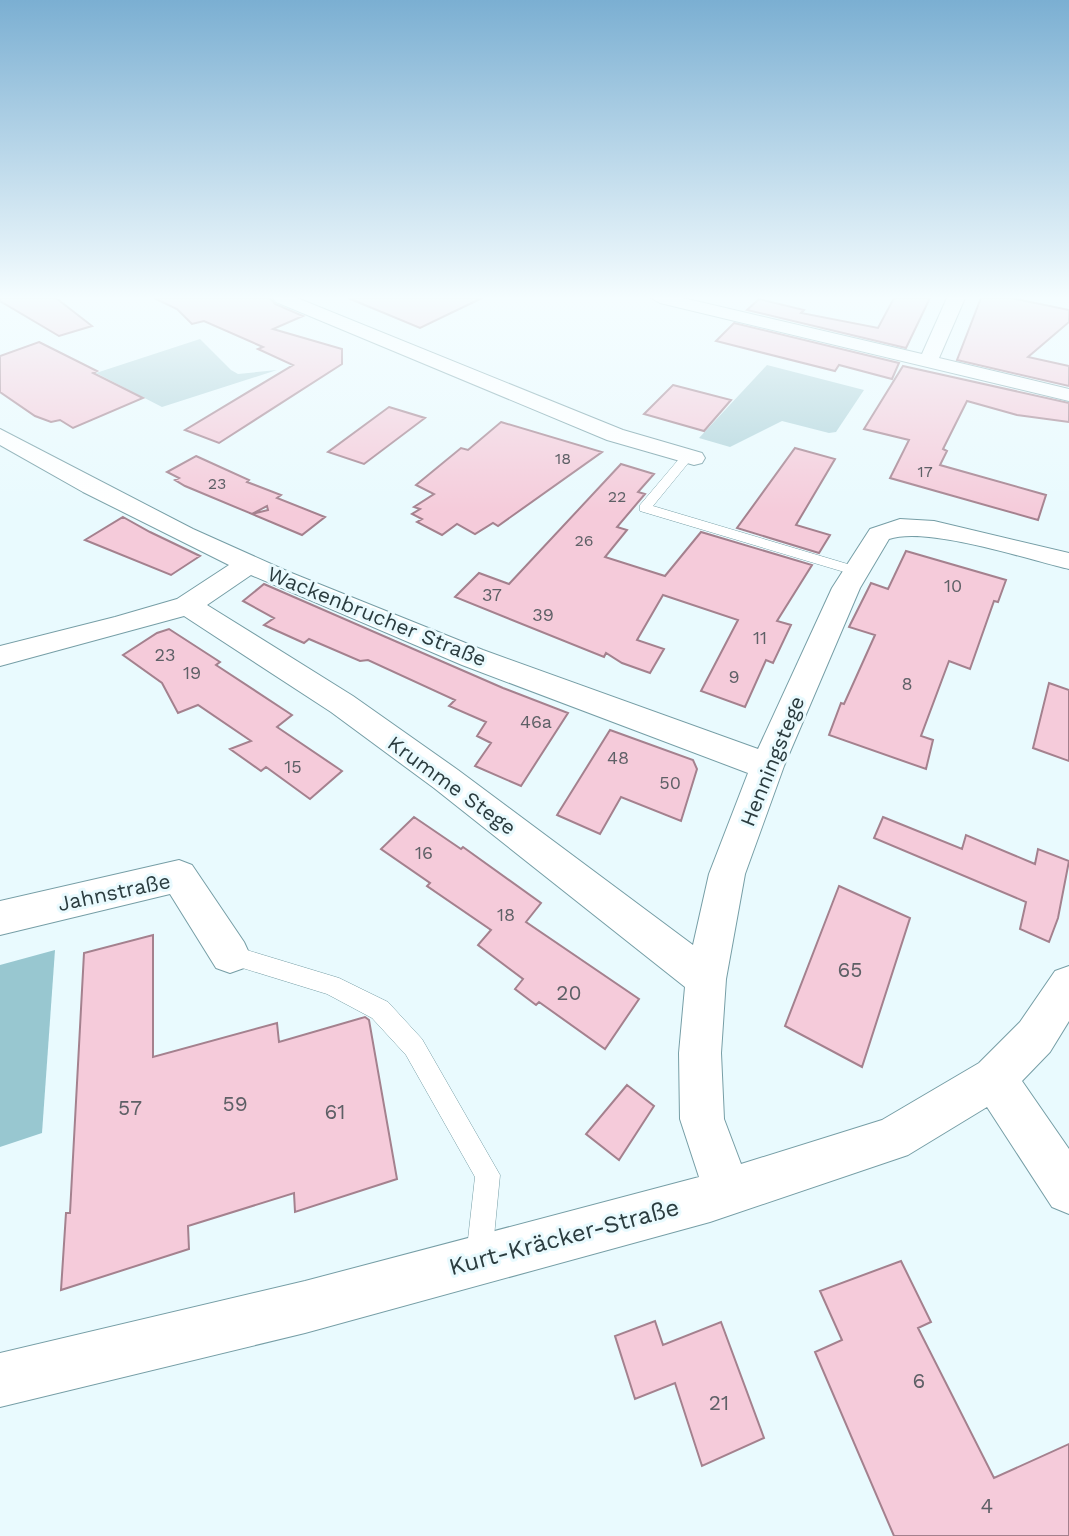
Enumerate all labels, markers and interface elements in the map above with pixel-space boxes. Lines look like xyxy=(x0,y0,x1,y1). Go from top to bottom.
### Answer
house number: 18 xyxy=(555,449,571,468)
house number: 17 xyxy=(917,462,933,481)
house number: 23 xyxy=(208,474,226,493)
house number: 22 xyxy=(608,487,626,506)
house number: 26 xyxy=(574,531,594,550)
street label: Wackenbrucher Straße xyxy=(264,561,490,671)
house number: 10 xyxy=(944,575,962,596)
house number: 37 xyxy=(482,584,502,605)
house number: 39 xyxy=(532,604,554,625)
house number: 11 xyxy=(753,627,767,648)
house number: 23 xyxy=(155,644,176,665)
house number: 19 xyxy=(183,662,201,683)
house number: 9 xyxy=(728,666,740,687)
house number: 8 xyxy=(901,673,913,694)
street label: Henningstege xyxy=(734,692,810,830)
house number: 46a xyxy=(520,711,552,732)
street label: Krumme Stege xyxy=(383,730,521,840)
house number: 48 xyxy=(607,747,629,768)
house number: 15 xyxy=(284,756,302,777)
house number: 50 xyxy=(659,772,681,793)
house number: 16 xyxy=(415,842,433,863)
street label: Jahnstraße xyxy=(55,868,173,916)
house number: 18 xyxy=(497,904,515,925)
house number: 65 xyxy=(838,957,863,982)
house number: 20 xyxy=(556,980,582,1005)
house number: 59 xyxy=(222,1091,248,1116)
house number: 57 xyxy=(118,1095,142,1120)
house number: 61 xyxy=(325,1099,345,1124)
street label: Kurt-Kräcker-Straße xyxy=(446,1193,682,1281)
house number: 6 xyxy=(913,1368,925,1393)
house number: 21 xyxy=(709,1390,729,1415)
house number: 4 xyxy=(981,1493,993,1518)

